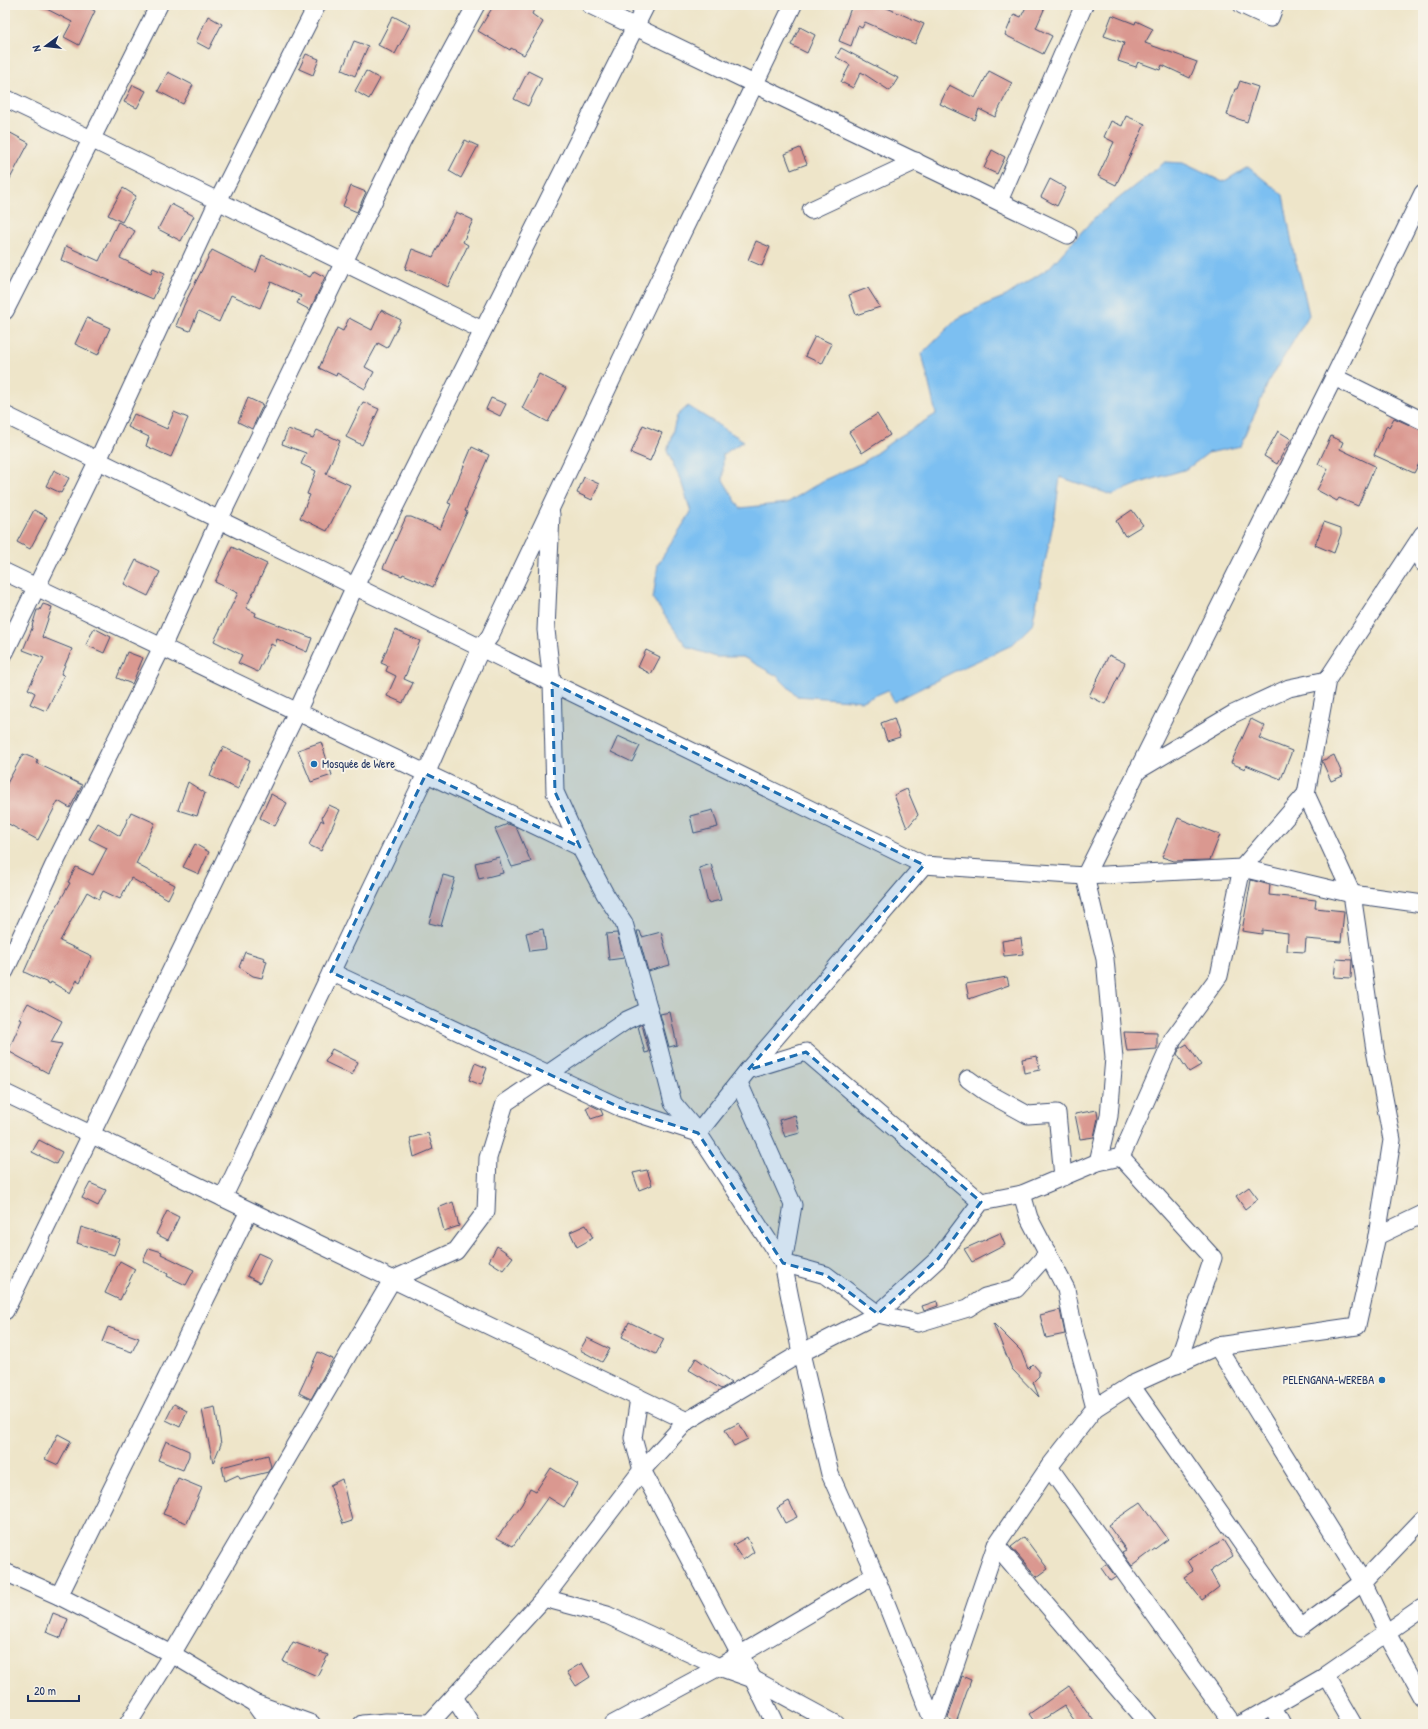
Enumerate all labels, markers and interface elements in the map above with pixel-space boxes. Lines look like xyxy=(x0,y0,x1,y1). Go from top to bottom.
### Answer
north arrow xyxy=(26,26,66,66)
text: N xyxy=(29,44,44,53)
place label: Mosquée de Were xyxy=(322,755,395,772)
marker: Mosquée de Were xyxy=(309,759,319,769)
place label: PELENGANA-WEREBA xyxy=(1283,1371,1374,1388)
marker: PELENGANA-WEREBA xyxy=(1377,1375,1387,1385)
scale bar xyxy=(28,1677,79,1703)
text: 20 m xyxy=(34,1682,56,1699)

